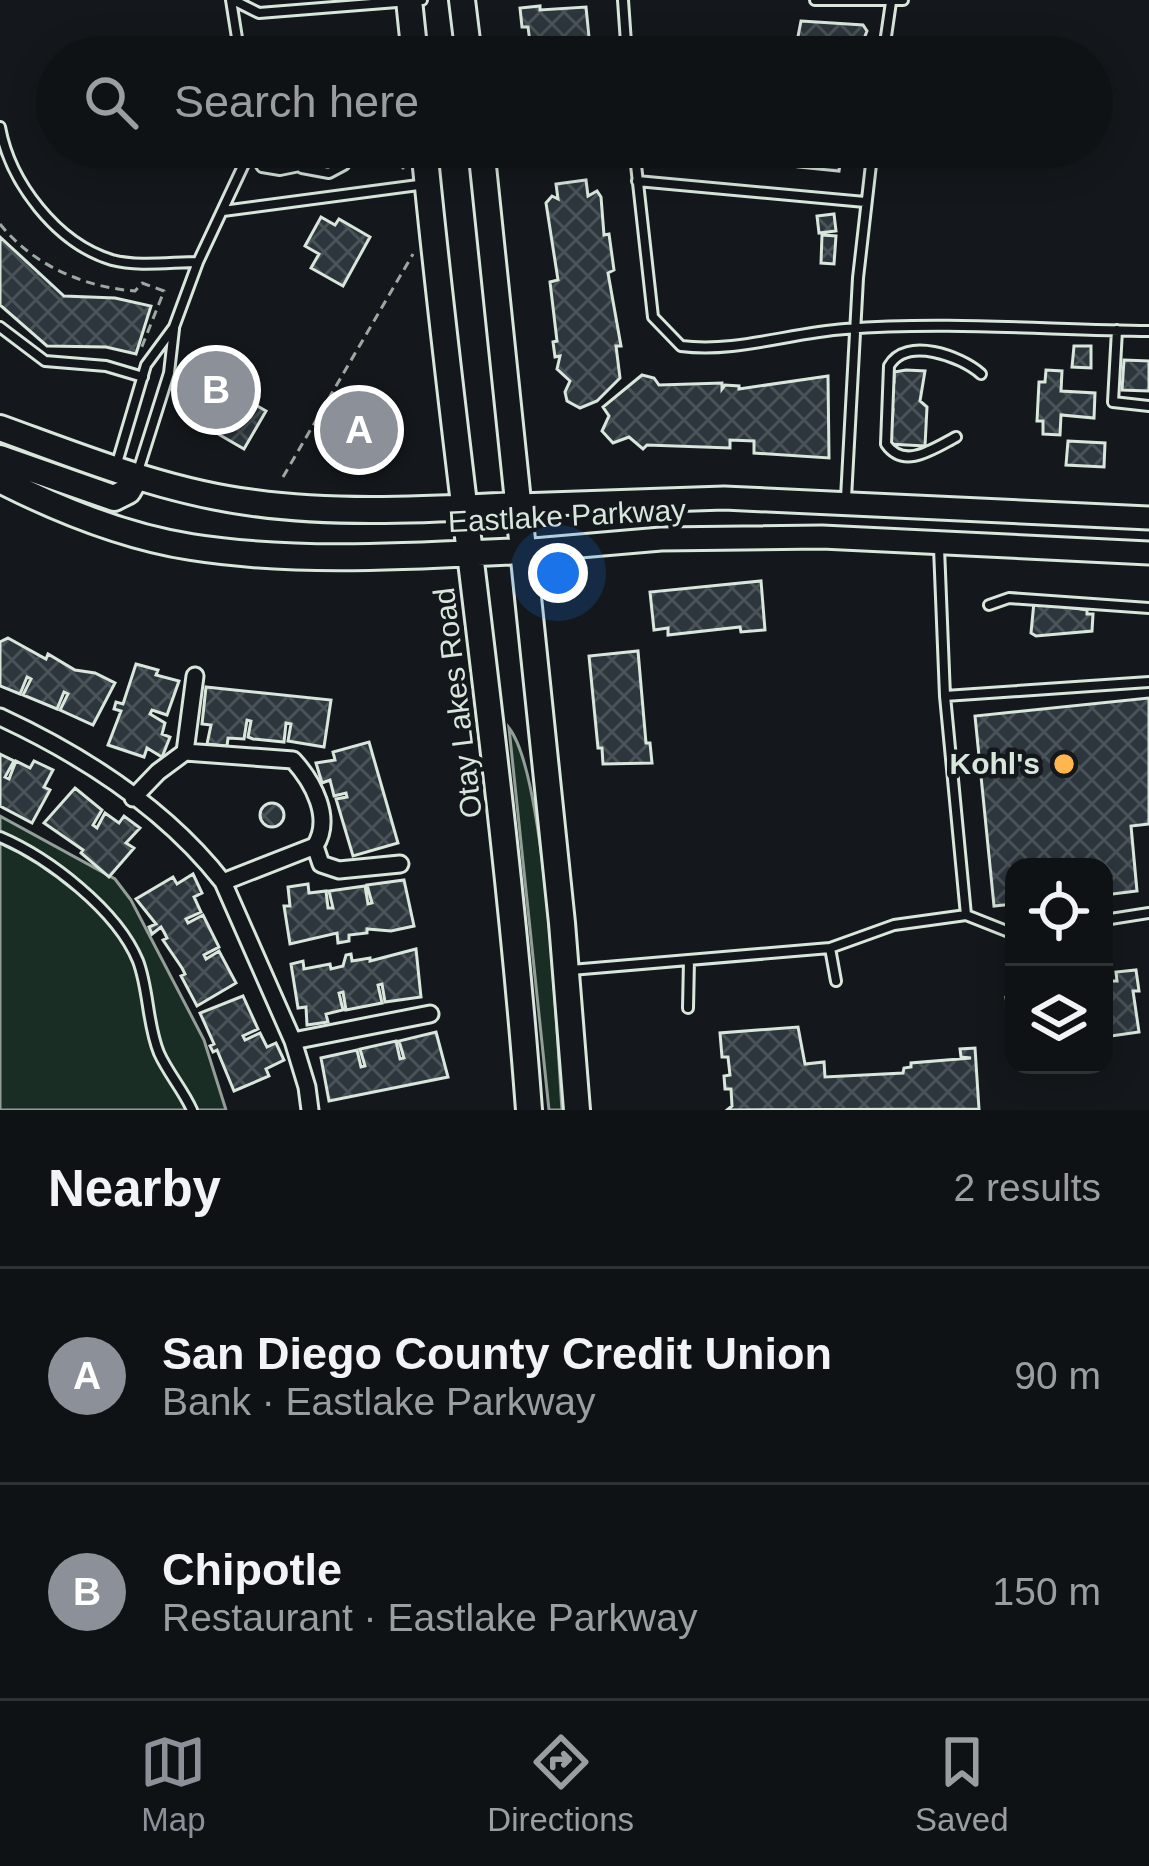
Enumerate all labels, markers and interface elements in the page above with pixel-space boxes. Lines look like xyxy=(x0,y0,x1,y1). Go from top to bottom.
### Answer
search box xyxy=(36,36,1113,168)
icon: search xyxy=(78,69,144,135)
text: Search here xyxy=(174,76,419,127)
pin: B xyxy=(177,345,255,435)
pin: A xyxy=(320,385,398,475)
street label: Eastlake Parkway xyxy=(447,493,687,538)
your location xyxy=(528,543,588,603)
street label: Otay Lakes Road xyxy=(427,586,488,820)
place label: Kohl's xyxy=(950,747,1040,780)
marker: Kohl's xyxy=(1051,751,1077,777)
map controls xyxy=(1005,858,1113,1074)
button: locate xyxy=(1005,858,1113,966)
button: layers xyxy=(1005,966,1113,1074)
text: Nearby xyxy=(48,1160,221,1217)
text: 2 results xyxy=(954,1166,1101,1209)
text: San Diego County Credit Union xyxy=(162,1328,832,1379)
text: A xyxy=(73,1354,101,1397)
text: 90 m xyxy=(1014,1354,1101,1397)
text: Bank · Eastlake Parkway xyxy=(162,1380,596,1423)
text: Chipotle xyxy=(162,1544,342,1595)
text: B xyxy=(73,1570,101,1613)
text: 150 m xyxy=(993,1570,1101,1613)
text: Restaurant · Eastlake Parkway xyxy=(162,1596,697,1639)
tab: Map xyxy=(140,1729,206,1839)
tab: Directions xyxy=(487,1729,634,1839)
tab: Saved xyxy=(915,1729,1009,1839)

